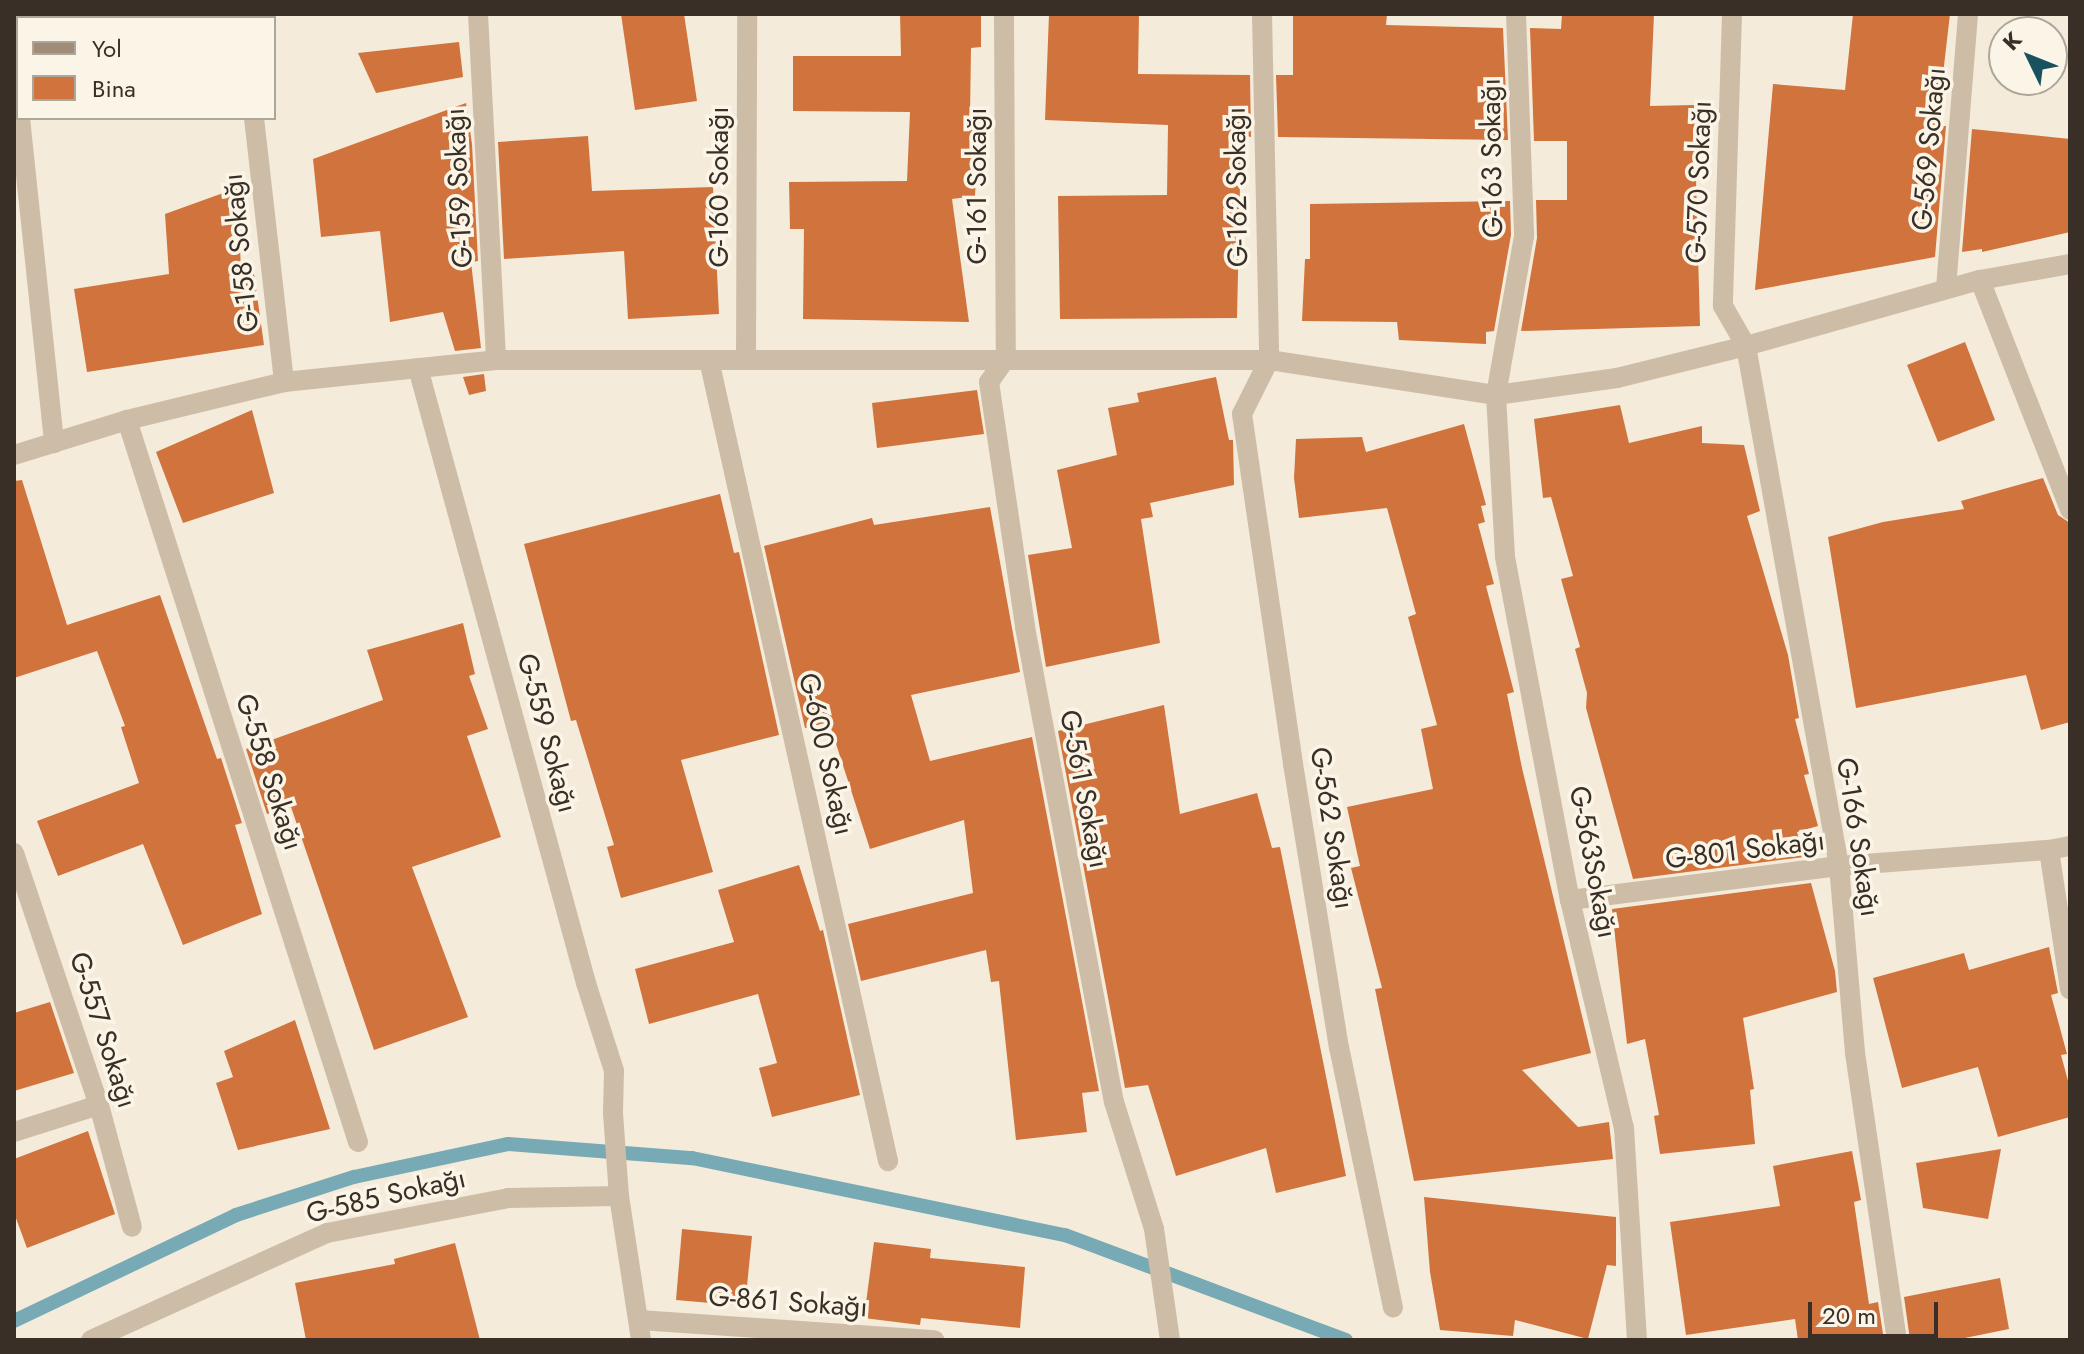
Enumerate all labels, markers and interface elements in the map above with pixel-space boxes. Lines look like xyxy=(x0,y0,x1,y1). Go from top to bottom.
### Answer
legend xyxy=(16,16,276,120)
north arrow xyxy=(1988,16,2068,96)
text: K xyxy=(1995,24,2029,58)
text: Yol xyxy=(92,31,122,66)
street label: G-569 Sokağı xyxy=(1905,66,1953,232)
text: Bina xyxy=(92,71,136,106)
street label: G-163 Sokağı xyxy=(1474,78,1510,238)
street label: G-570 Sokağı xyxy=(1679,100,1719,264)
street label: G-160 Sokağı xyxy=(702,106,736,268)
street label: G-159 Sokağı xyxy=(438,107,480,269)
street label: G-162 Sokağı xyxy=(1219,107,1255,267)
street label: G-161 Sokağı xyxy=(960,108,994,264)
street label: G-158 Sokağı xyxy=(216,172,266,334)
street label: G-559 Sokağı xyxy=(510,650,584,816)
street label: G-600 Sokağı xyxy=(791,670,861,838)
street label: G-558 Sokağı xyxy=(228,690,310,854)
street label: G-561 Sokağı xyxy=(1052,707,1116,871)
street label: G-562 Sokağı xyxy=(1303,745,1361,911)
street label: G-166 Sokağı xyxy=(1829,755,1887,919)
street label: G-563Sokağı xyxy=(1562,783,1624,941)
street label: G-801 Sokağı xyxy=(1663,824,1827,876)
street label: G-557 Sokağı xyxy=(62,948,144,1112)
street label: G-585 Sokağı xyxy=(303,1161,469,1231)
street label: G-861 Sokağı xyxy=(707,1280,869,1324)
scale bar xyxy=(1812,1286,1942,1336)
text: 20 m xyxy=(1822,1298,1876,1333)

